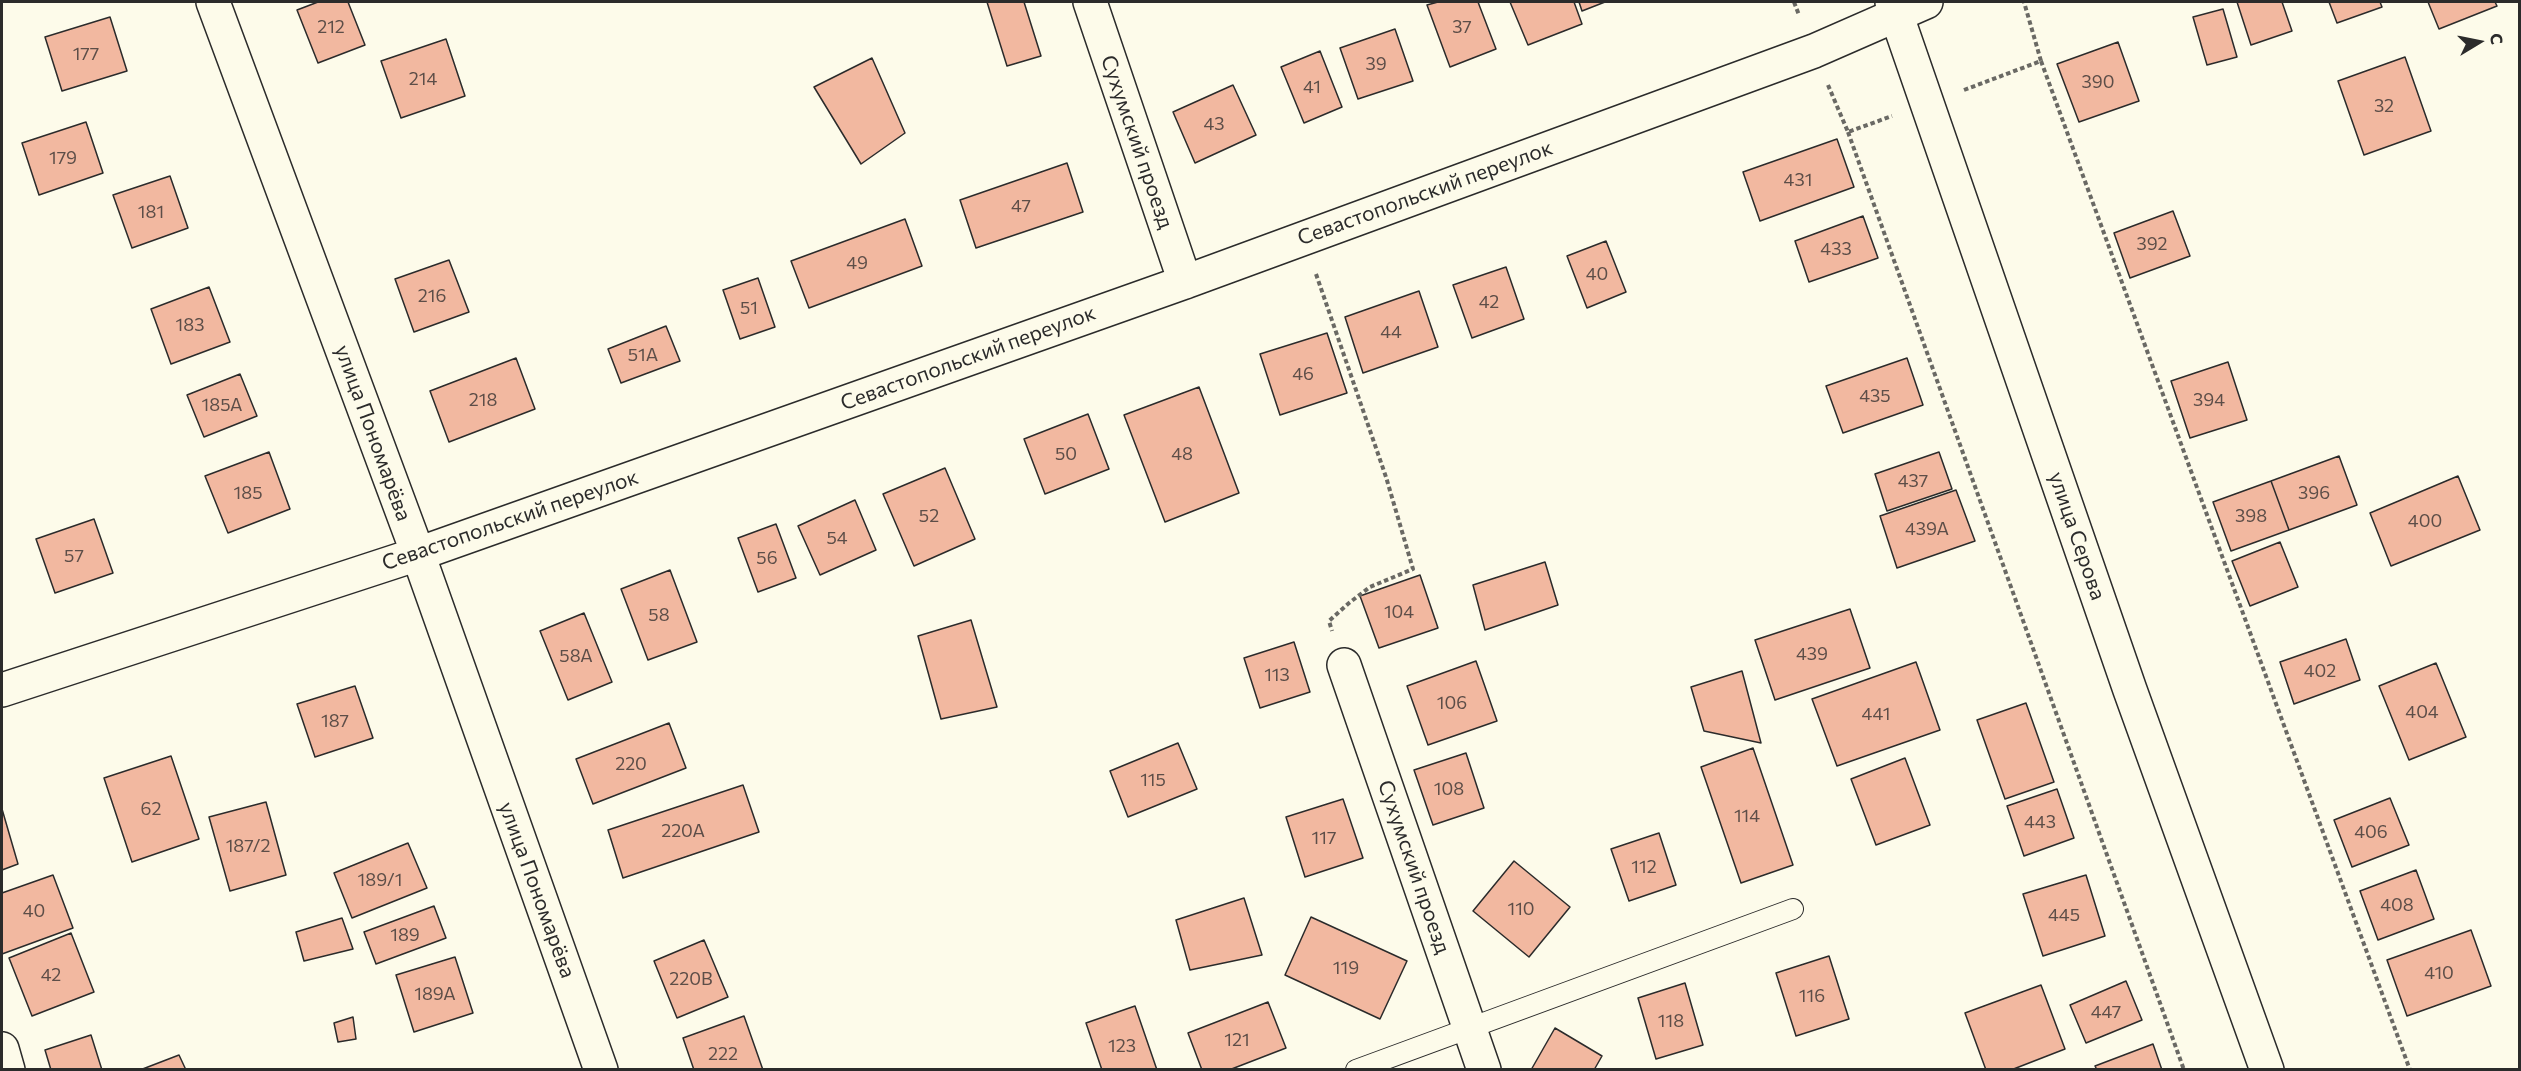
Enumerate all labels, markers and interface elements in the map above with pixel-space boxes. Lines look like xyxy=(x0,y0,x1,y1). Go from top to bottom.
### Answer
north arrow xyxy=(2449,12,2509,72)
house number: 212 xyxy=(317,16,345,38)
house number: 37 xyxy=(1452,16,1472,38)
text: С xyxy=(2487,32,2508,46)
house number: 177 xyxy=(73,43,99,65)
street label: Сухумский проезд xyxy=(1096,52,1178,232)
house number: 39 xyxy=(1365,53,1387,75)
house number: 214 xyxy=(409,68,437,90)
house number: 390 xyxy=(2082,71,2114,93)
house number: 41 xyxy=(1303,76,1321,98)
house number: 32 xyxy=(2374,95,2394,117)
house number: 43 xyxy=(1203,113,1225,135)
street label: Севастопольский переулок xyxy=(1294,135,1556,251)
house number: 179 xyxy=(49,147,77,169)
house number: 431 xyxy=(1784,169,1812,191)
house number: 47 xyxy=(1011,195,1031,217)
house number: 181 xyxy=(138,201,164,223)
house number: 392 xyxy=(2136,233,2168,255)
house number: 433 xyxy=(1820,238,1852,260)
house number: 49 xyxy=(846,252,868,274)
house number: 40 xyxy=(1586,263,1608,285)
house number: 216 xyxy=(418,285,446,307)
house number: 42 xyxy=(1479,291,1499,313)
house number: 51 xyxy=(740,297,758,319)
street label: Севастопольский переулок xyxy=(837,300,1099,416)
house number: 183 xyxy=(176,314,204,336)
house number: 44 xyxy=(1380,321,1402,343)
street label: улица Пономарёва xyxy=(329,342,417,524)
house number: 51А xyxy=(628,344,658,366)
house number: 46 xyxy=(1292,363,1314,385)
house number: 435 xyxy=(1859,385,1891,407)
house number: 218 xyxy=(469,389,497,411)
house number: 394 xyxy=(2193,389,2225,411)
house number: 185А xyxy=(202,394,242,416)
house number: 50 xyxy=(1055,443,1077,465)
house number: 48 xyxy=(1171,443,1193,465)
street label: Севастопольский переулок xyxy=(379,464,641,576)
street label: улица Серова xyxy=(2043,469,2111,603)
house number: 437 xyxy=(1898,470,1928,492)
house number: 185 xyxy=(234,482,262,504)
house number: 396 xyxy=(2298,482,2330,504)
house number: 52 xyxy=(919,505,939,527)
house number: 398 xyxy=(2235,505,2267,527)
house number: 400 xyxy=(2408,510,2442,532)
house number: 439А xyxy=(1905,518,1949,540)
house number: 54 xyxy=(826,527,848,549)
house number: 57 xyxy=(64,545,84,567)
house number: 56 xyxy=(756,547,778,569)
house number: 104 xyxy=(1384,601,1414,623)
house number: 58 xyxy=(648,604,670,626)
house number: 439 xyxy=(1796,643,1828,665)
house number: 58А xyxy=(559,645,593,667)
house number: 402 xyxy=(2304,660,2336,682)
house number: 113 xyxy=(1264,664,1290,686)
house number: 106 xyxy=(1437,692,1467,714)
house number: 404 xyxy=(2405,701,2439,723)
house number: 441 xyxy=(1862,703,1890,725)
house number: 187 xyxy=(321,710,349,732)
house number: 220 xyxy=(615,753,647,775)
house number: 115 xyxy=(1140,769,1166,791)
street label: Сухумский проезд xyxy=(1373,777,1455,957)
house number: 108 xyxy=(1434,778,1464,800)
house number: 62 xyxy=(141,798,161,820)
street label: улица Пономарёва xyxy=(493,799,581,981)
house number: 114 xyxy=(1734,805,1760,827)
house number: 443 xyxy=(2024,811,2056,833)
house number: 220А xyxy=(661,820,705,842)
house number: 406 xyxy=(2354,821,2388,843)
house number: 117 xyxy=(1312,827,1336,849)
house number: 187/2 xyxy=(226,835,270,857)
house number: 112 xyxy=(1631,856,1657,878)
house number: 189/1 xyxy=(358,869,402,891)
house number: 408 xyxy=(2380,894,2414,916)
house number: 110 xyxy=(1507,898,1535,920)
house number: 40 xyxy=(23,900,45,922)
house number: 445 xyxy=(2048,904,2080,926)
house number: 189 xyxy=(390,924,420,946)
house number: 119 xyxy=(1333,957,1359,979)
house number: 410 xyxy=(2424,962,2454,984)
house number: 42 xyxy=(41,964,61,986)
house number: 220В xyxy=(669,968,713,990)
house number: 189А xyxy=(414,983,456,1005)
house number: 116 xyxy=(1799,985,1825,1007)
house number: 447 xyxy=(2091,1001,2121,1023)
house number: 118 xyxy=(1658,1010,1684,1032)
house number: 121 xyxy=(1224,1029,1250,1051)
house number: 123 xyxy=(1108,1035,1136,1057)
house number: 222 xyxy=(708,1043,738,1065)

